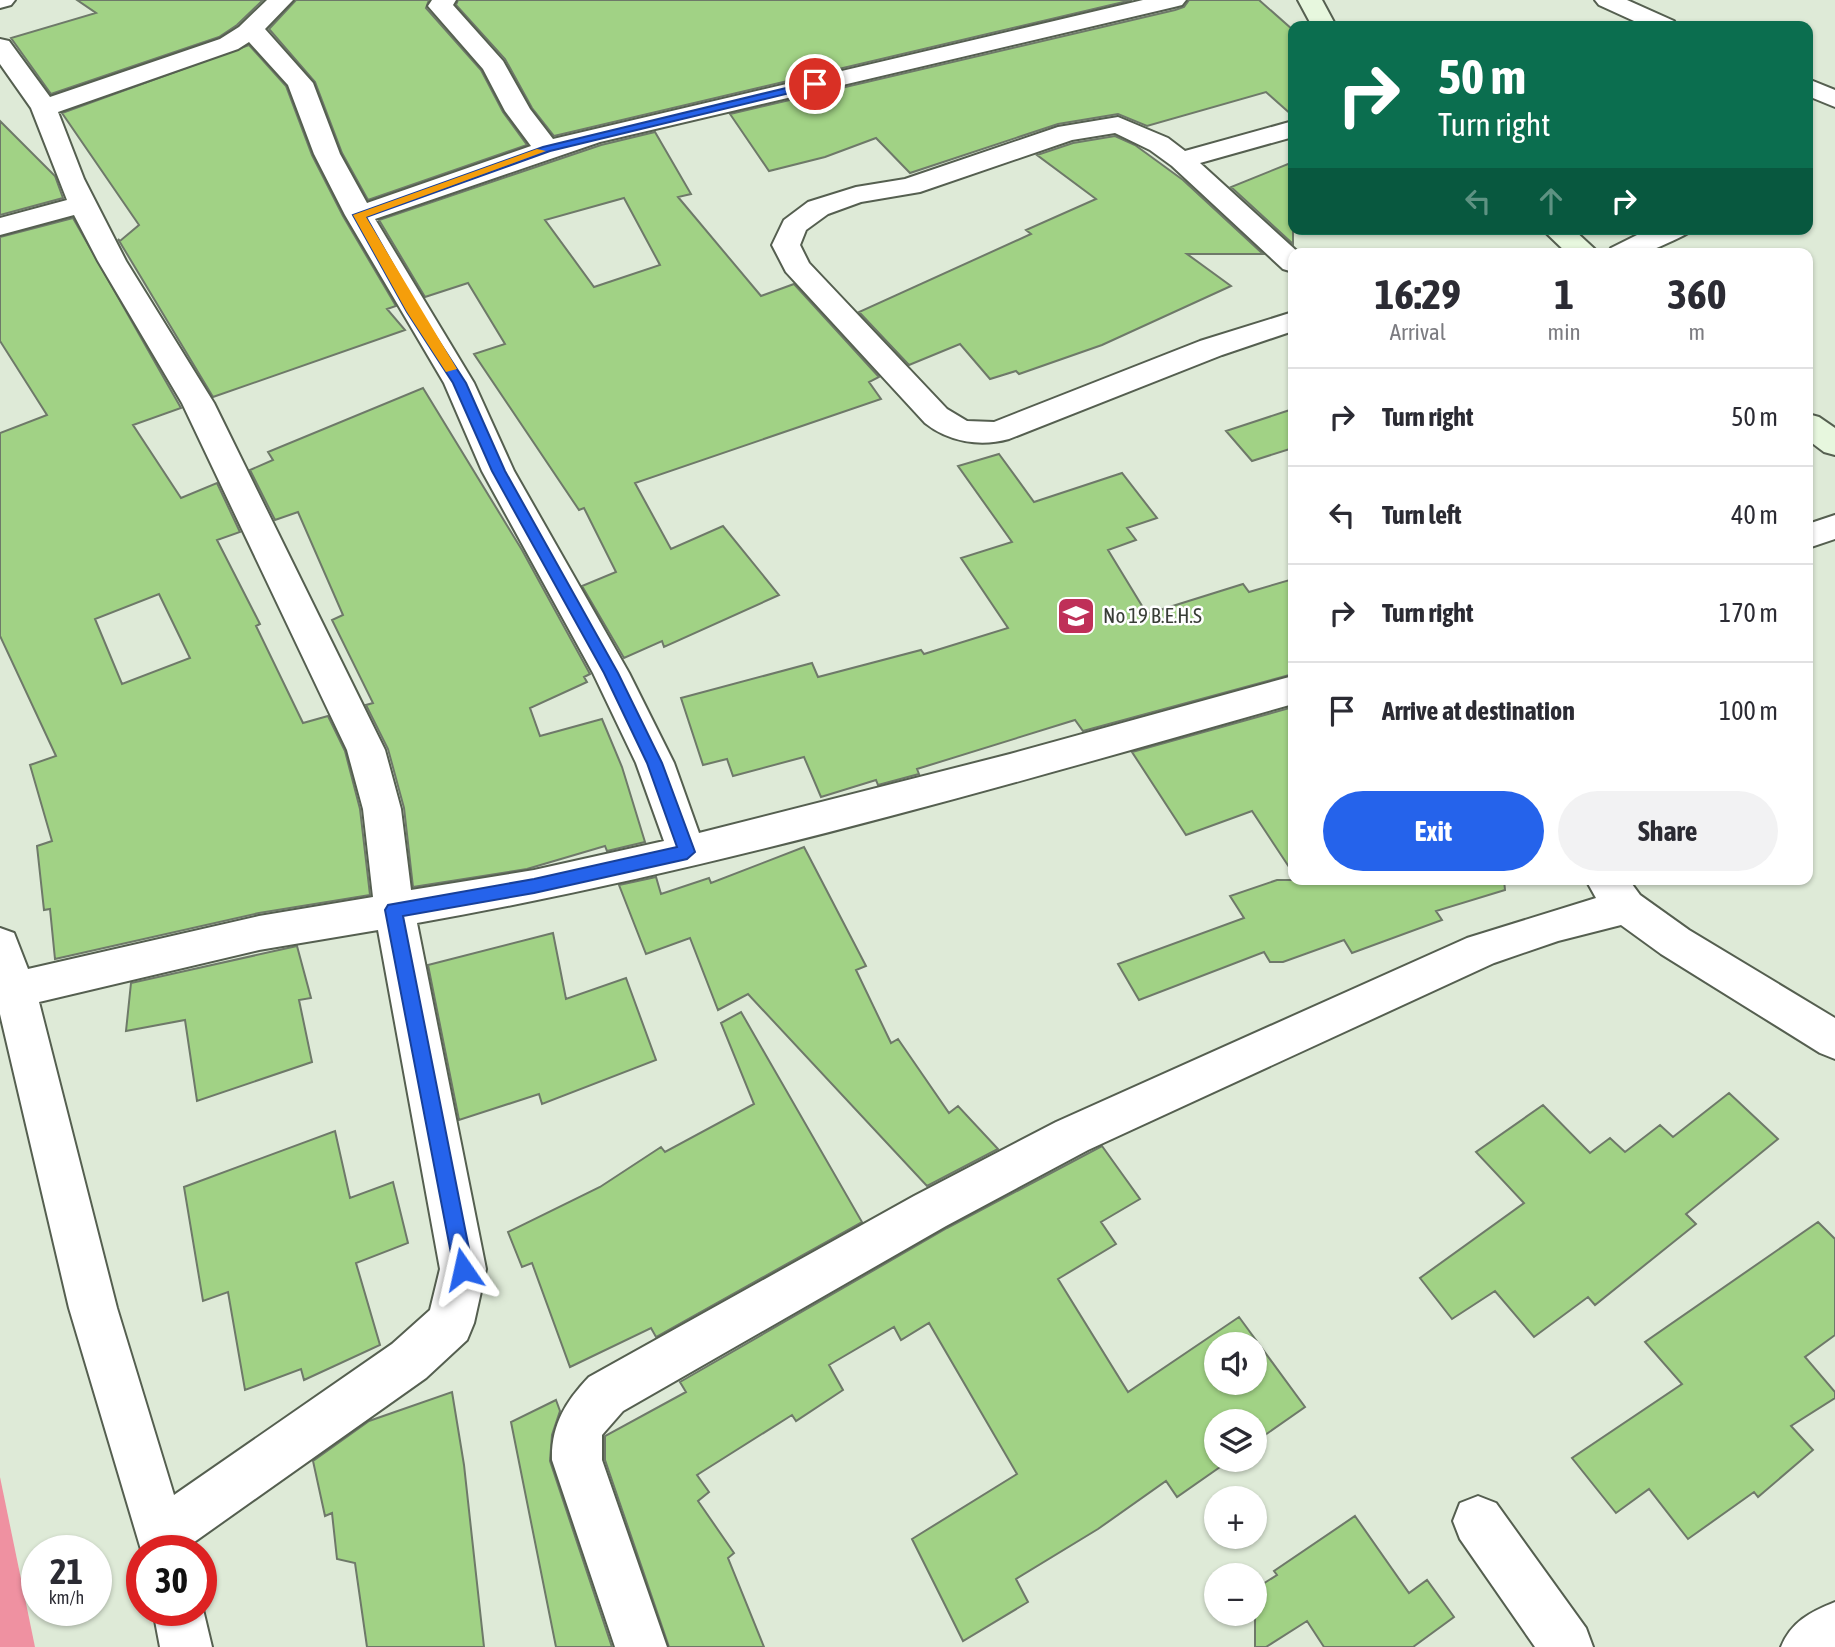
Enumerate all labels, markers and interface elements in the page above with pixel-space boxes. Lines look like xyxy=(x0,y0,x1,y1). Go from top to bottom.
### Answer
text: 50 m xyxy=(1438,48,1526,104)
icon: right xyxy=(1323,49,1414,140)
pin xyxy=(785,54,845,114)
icon: arrive xyxy=(796,65,834,103)
text: Turn right xyxy=(1438,106,1551,143)
icon: left xyxy=(1459,182,1497,220)
icon: ahead xyxy=(1532,182,1570,220)
icon: right xyxy=(1605,182,1643,220)
text: 16:29 xyxy=(1375,270,1461,318)
text: 1 xyxy=(1554,270,1574,318)
text: 360 xyxy=(1667,270,1726,318)
text: Arrival xyxy=(1390,319,1446,345)
text: min xyxy=(1548,319,1581,345)
text: m xyxy=(1689,319,1705,345)
icon: right xyxy=(1323,398,1361,436)
text: Turn right xyxy=(1382,402,1473,432)
text: 50 m xyxy=(1731,402,1778,432)
icon: left xyxy=(1323,496,1361,534)
text: Turn left xyxy=(1382,500,1462,530)
text: 40 m xyxy=(1731,500,1778,530)
icon: right xyxy=(1323,594,1361,632)
school or university icon: No 19 B.E.H.S xyxy=(1055,595,1097,637)
text: Turn right xyxy=(1382,598,1473,628)
text: 170 m xyxy=(1719,598,1778,628)
place label: No 19 B.E.H.S xyxy=(1103,603,1202,627)
icon: arrive xyxy=(1323,692,1361,730)
text: Arrive at destination xyxy=(1382,696,1575,726)
text: 100 m xyxy=(1719,696,1778,726)
button: Exit xyxy=(1323,791,1544,871)
button: Share xyxy=(1558,791,1778,871)
position arrow xyxy=(426,1232,500,1306)
map controls xyxy=(1204,1332,1267,1626)
button: sound xyxy=(1204,1332,1267,1395)
button: layers xyxy=(1204,1409,1267,1472)
button: + xyxy=(1204,1486,1267,1549)
speed limit sign: 30 xyxy=(126,1535,217,1626)
text: 21 xyxy=(50,1551,83,1591)
button: − xyxy=(1204,1563,1267,1626)
text: km/h xyxy=(49,1587,84,1608)

